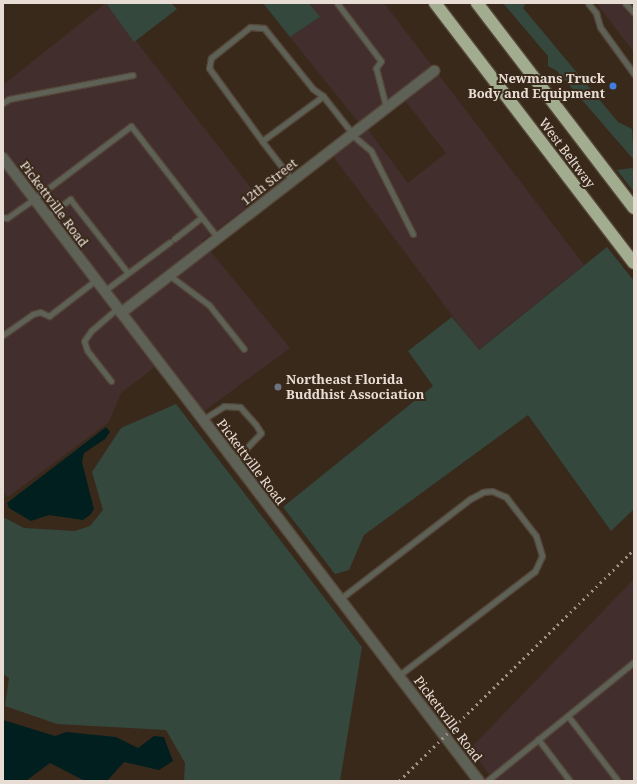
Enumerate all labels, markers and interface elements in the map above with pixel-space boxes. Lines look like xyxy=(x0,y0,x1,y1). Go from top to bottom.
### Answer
place label: Newmans Truck Body and Equipment xyxy=(468,71,605,102)
marker: Newmans Truck Body and Equipment xyxy=(608,81,618,91)
street label: West Beltway xyxy=(536,115,598,191)
street label: 12th Street xyxy=(238,155,300,209)
street label: Pickettville Road xyxy=(17,158,91,250)
place label: Northeast Florida Buddhist Association xyxy=(286,372,424,403)
marker: Northeast Florida Buddhist Association xyxy=(273,382,283,392)
street label: Pickettville Road xyxy=(214,416,288,508)
street label: Pickettville Road xyxy=(411,673,485,765)

